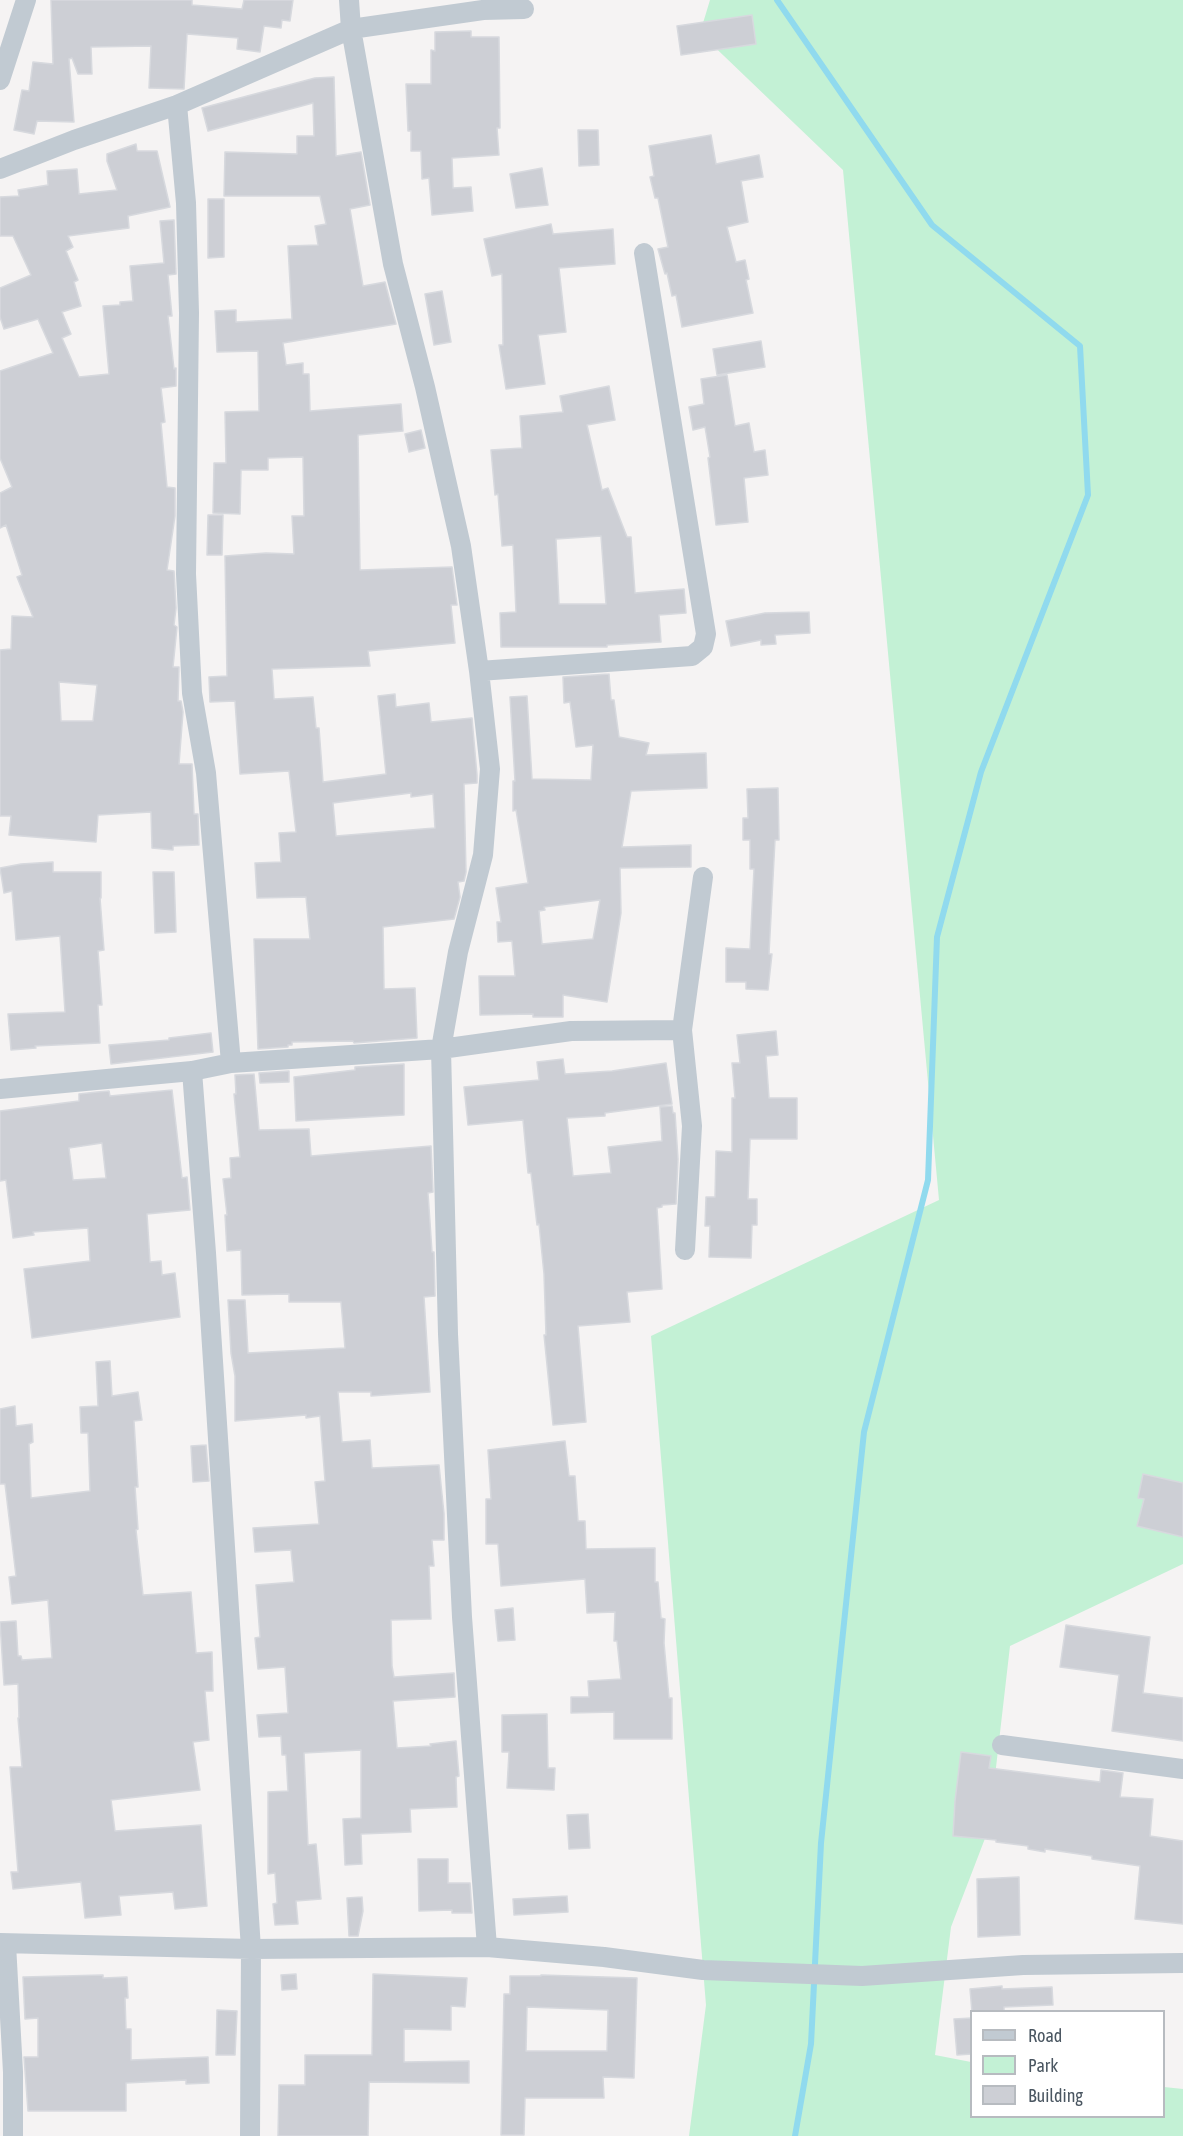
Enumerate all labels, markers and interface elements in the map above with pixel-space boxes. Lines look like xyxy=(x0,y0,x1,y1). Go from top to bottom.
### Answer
legend xyxy=(970,2010,1165,2118)
text: Road xyxy=(1028,2025,1062,2046)
text: Park xyxy=(1028,2055,1058,2076)
text: Building xyxy=(1028,2085,1083,2106)

